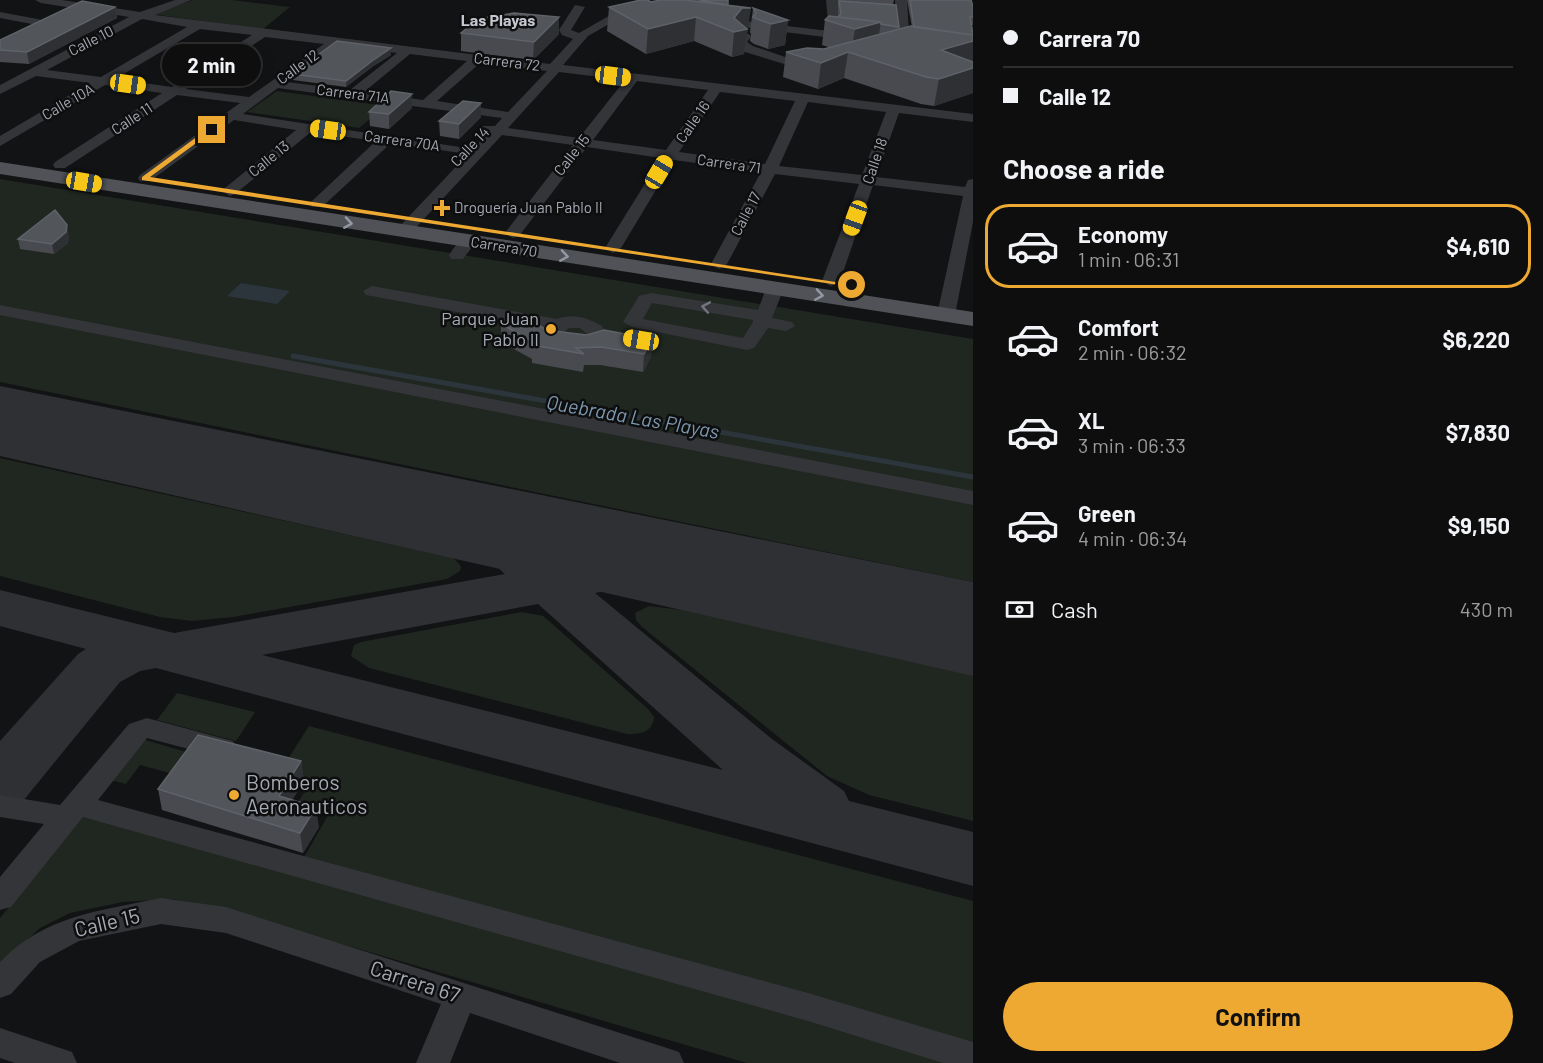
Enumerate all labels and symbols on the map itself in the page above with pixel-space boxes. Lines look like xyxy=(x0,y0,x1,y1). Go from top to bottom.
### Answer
district label: Las Playas xyxy=(461,10,535,29)
street label: Calle 10 xyxy=(65,21,116,59)
callout: 2 min xyxy=(162,43,262,85)
street label: Calle 12 xyxy=(273,45,322,88)
street label: Carrera 72 xyxy=(473,48,541,74)
car xyxy=(594,65,632,87)
car xyxy=(109,73,147,95)
street label: Calle 10A xyxy=(38,79,97,123)
street label: Carrera 71A xyxy=(316,80,391,106)
street label: Calle 16 xyxy=(671,97,713,146)
street label: Calle 11 xyxy=(108,98,155,138)
route end xyxy=(198,116,225,143)
car xyxy=(309,119,347,141)
street label: Calle 14 xyxy=(446,123,492,170)
street label: Carrera 70A xyxy=(363,126,441,154)
street label: Calle 15 xyxy=(549,130,593,179)
street label: Calle 18 xyxy=(858,135,890,186)
street label: Calle 13 xyxy=(244,136,293,180)
street label: Carrera 71 xyxy=(696,150,762,176)
car xyxy=(642,152,676,192)
car xyxy=(65,170,103,194)
street label: Calle 17 xyxy=(726,189,764,238)
place label: Droguería Juan Pablo II xyxy=(454,198,603,216)
car xyxy=(840,198,870,238)
marker: Droguería Juan Pablo II xyxy=(435,201,449,215)
one-way arrow xyxy=(343,216,353,229)
street label: Carrera 70 xyxy=(470,232,539,260)
one-way arrow xyxy=(560,250,569,262)
route start xyxy=(838,271,865,298)
one-way arrow xyxy=(815,289,824,301)
one-way arrow xyxy=(701,301,710,313)
place label: Parque Juan Pablo II xyxy=(441,307,539,350)
marker: Parque Juan Pablo II xyxy=(544,322,558,336)
car xyxy=(622,328,660,352)
water label: Quebrada Las Playas xyxy=(545,389,721,443)
place label: Bomberos Aeronauticos xyxy=(246,769,367,818)
marker: Bomberos Aeronauticos xyxy=(227,788,241,802)
street label: Calle 15 xyxy=(71,902,142,941)
street label: Carrera 67 xyxy=(367,954,464,1007)

